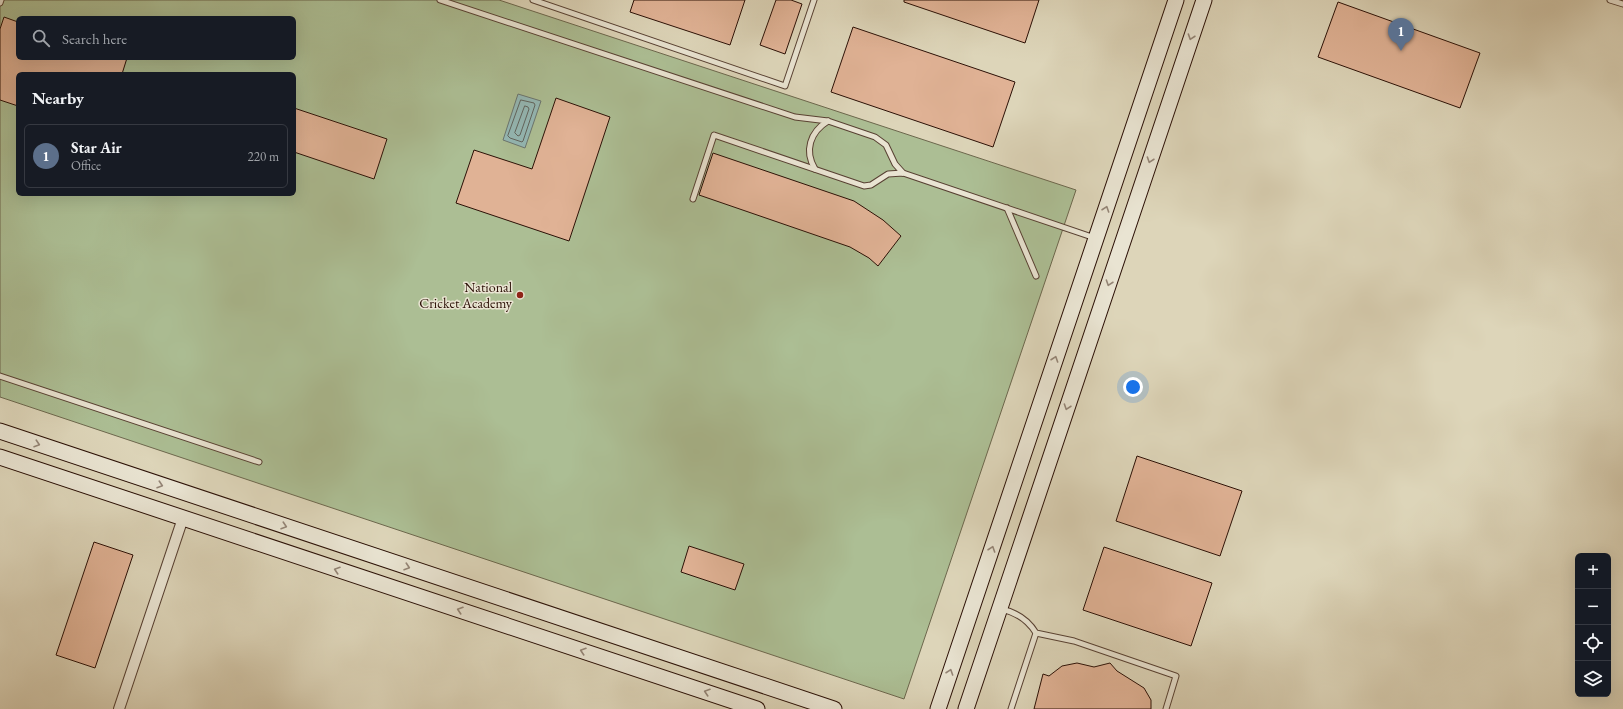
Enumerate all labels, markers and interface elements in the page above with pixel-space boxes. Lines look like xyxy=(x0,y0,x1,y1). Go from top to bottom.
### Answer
search box xyxy=(16,16,296,60)
pin: 1 xyxy=(1388,18,1414,51)
icon: search xyxy=(30,27,52,49)
text: Search here xyxy=(62,29,127,48)
one-way arrow xyxy=(1188,33,1196,40)
text: Nearby xyxy=(32,87,84,109)
text: Star Air xyxy=(71,138,122,157)
text: 1 xyxy=(43,148,49,165)
text: 220 m xyxy=(248,148,279,165)
text: Office xyxy=(71,157,101,174)
one-way arrow xyxy=(1146,157,1155,164)
one-way arrow xyxy=(1101,206,1109,213)
place label: National Cricket Academy xyxy=(419,278,513,312)
one-way arrow xyxy=(1105,280,1113,287)
marker: National Cricket Academy xyxy=(515,290,525,300)
one-way arrow xyxy=(1051,356,1059,363)
your location xyxy=(1123,377,1143,397)
one-way arrow xyxy=(1063,403,1072,410)
one-way arrow xyxy=(33,439,40,448)
one-way arrow xyxy=(157,480,164,489)
one-way arrow xyxy=(280,521,287,530)
one-way arrow xyxy=(987,545,996,552)
map controls xyxy=(1575,553,1611,697)
button: + xyxy=(1575,553,1611,589)
one-way arrow xyxy=(403,562,410,571)
one-way arrow xyxy=(333,566,340,574)
button: − xyxy=(1575,589,1611,625)
one-way arrow xyxy=(457,607,464,615)
button: locate xyxy=(1575,625,1611,661)
one-way arrow xyxy=(580,648,587,656)
button: layers xyxy=(1575,661,1611,697)
one-way arrow xyxy=(946,669,954,676)
one-way arrow xyxy=(703,689,710,697)

